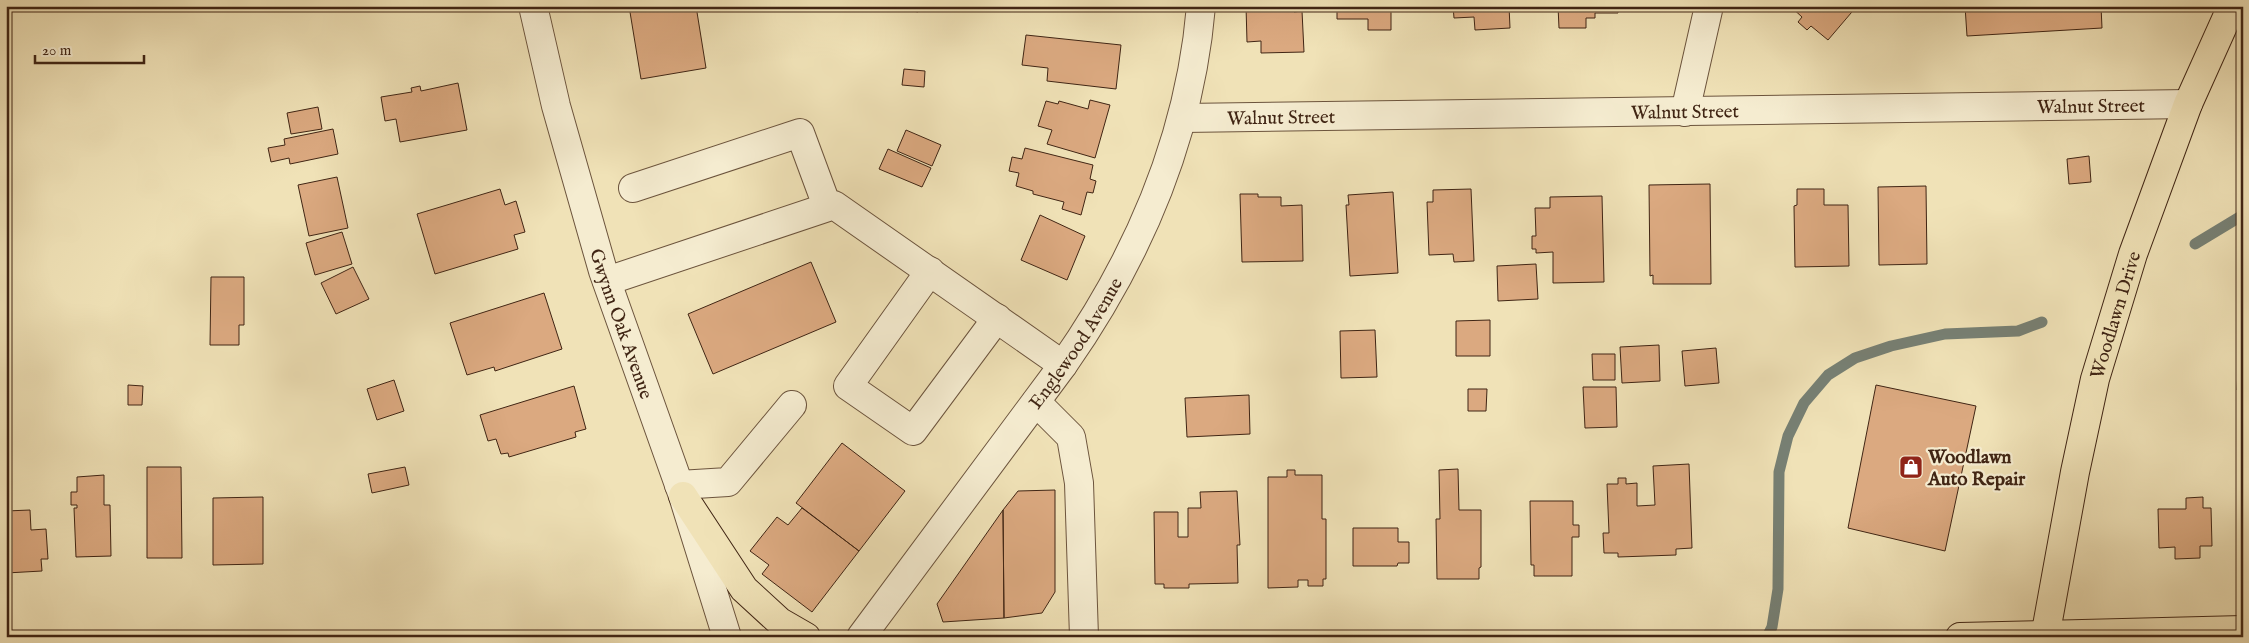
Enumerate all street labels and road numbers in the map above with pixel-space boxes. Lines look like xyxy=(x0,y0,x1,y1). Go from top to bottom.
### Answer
street label: Walnut Street xyxy=(2037,95,2146,120)
street label: Walnut Street xyxy=(1631,100,1740,126)
street label: Walnut Street xyxy=(1227,106,1336,131)
street label: Gwynn Oak Avenue xyxy=(583,246,658,403)
street label: Woodlawn Drive xyxy=(2086,248,2147,382)
street label: Englewood Avenue xyxy=(1024,274,1129,414)

